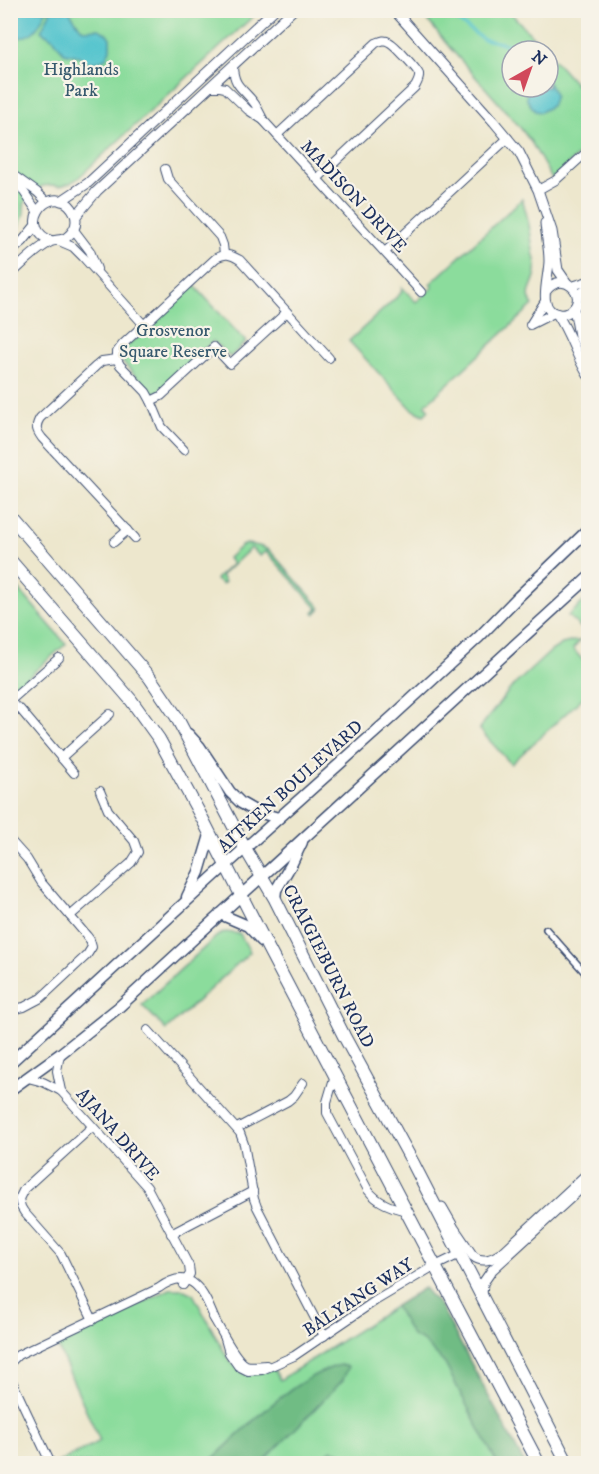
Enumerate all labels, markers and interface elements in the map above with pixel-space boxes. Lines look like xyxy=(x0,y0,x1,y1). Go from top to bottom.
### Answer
north arrow xyxy=(500,39,560,99)
text: N xyxy=(528,46,550,70)
park label: Highlands Park xyxy=(43,59,119,102)
street label: MADISON DRIVE xyxy=(295,136,411,258)
park label: Grosvenor Square Reserve xyxy=(119,320,227,363)
street label: AITKEN BOULEVARD xyxy=(214,716,368,858)
street label: CRAIGIEBURN ROAD xyxy=(277,881,379,1052)
street label: AJANA DRIVE xyxy=(71,1084,164,1186)
street label: BALYANG WAY xyxy=(299,1254,418,1342)

